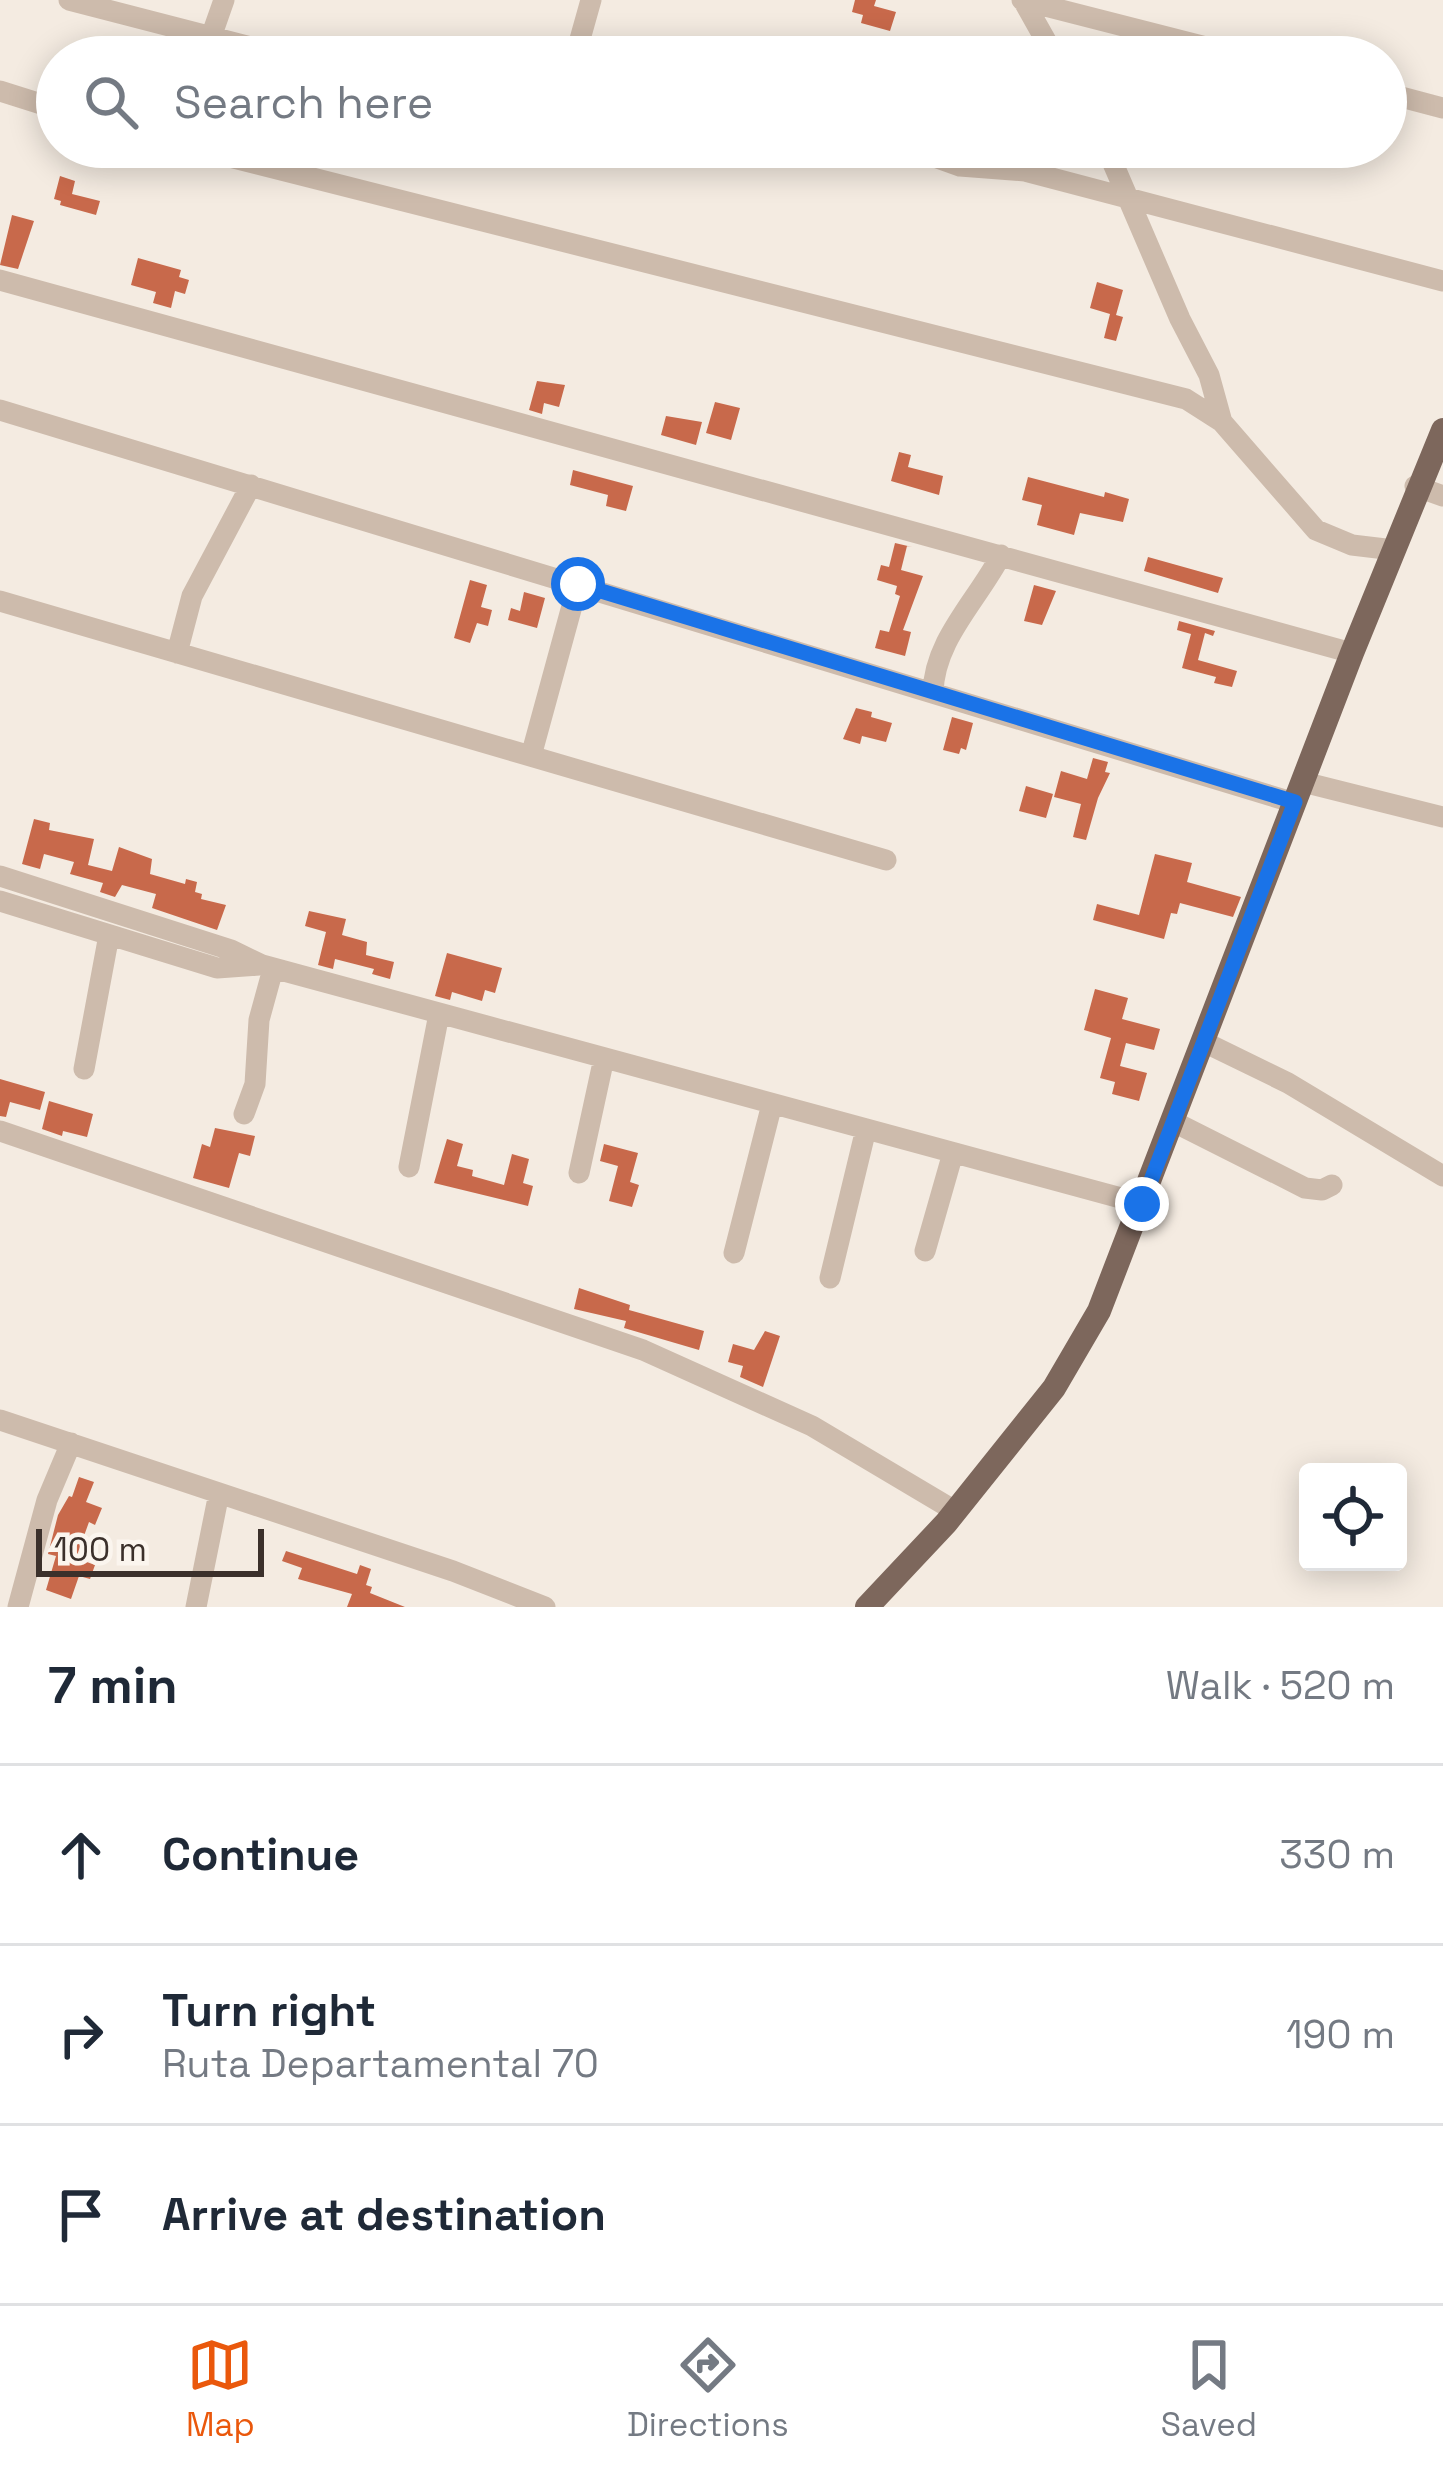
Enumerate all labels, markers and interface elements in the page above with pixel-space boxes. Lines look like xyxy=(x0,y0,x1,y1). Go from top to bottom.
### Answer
search box xyxy=(36,36,1407,168)
icon: search xyxy=(78,69,144,135)
text: Search here xyxy=(174,74,433,131)
route start xyxy=(551,557,605,611)
route end xyxy=(1115,1177,1169,1231)
map controls xyxy=(1299,1463,1407,1571)
button: locate xyxy=(1299,1463,1407,1571)
scale bar xyxy=(36,1523,264,1576)
text: 100 m xyxy=(54,1529,147,1571)
text: 7 min xyxy=(48,1653,178,1718)
text: Walk · 520 m xyxy=(1166,1661,1395,1710)
icon: ahead xyxy=(48,1822,114,1888)
text: Continue xyxy=(162,1826,359,1883)
text: 330 m xyxy=(1279,1830,1395,1879)
text: Turn right xyxy=(162,1982,376,2039)
icon: right xyxy=(48,2002,114,2068)
text: 190 m xyxy=(1286,2010,1395,2059)
text: Ruta Departamental 70 xyxy=(162,2039,599,2088)
icon: arrive xyxy=(48,2182,114,2248)
text: Arrive at destination xyxy=(162,2186,606,2243)
tab: Map xyxy=(186,2332,255,2446)
tab: Directions xyxy=(627,2332,789,2446)
tab: Saved xyxy=(1161,2332,1257,2446)

